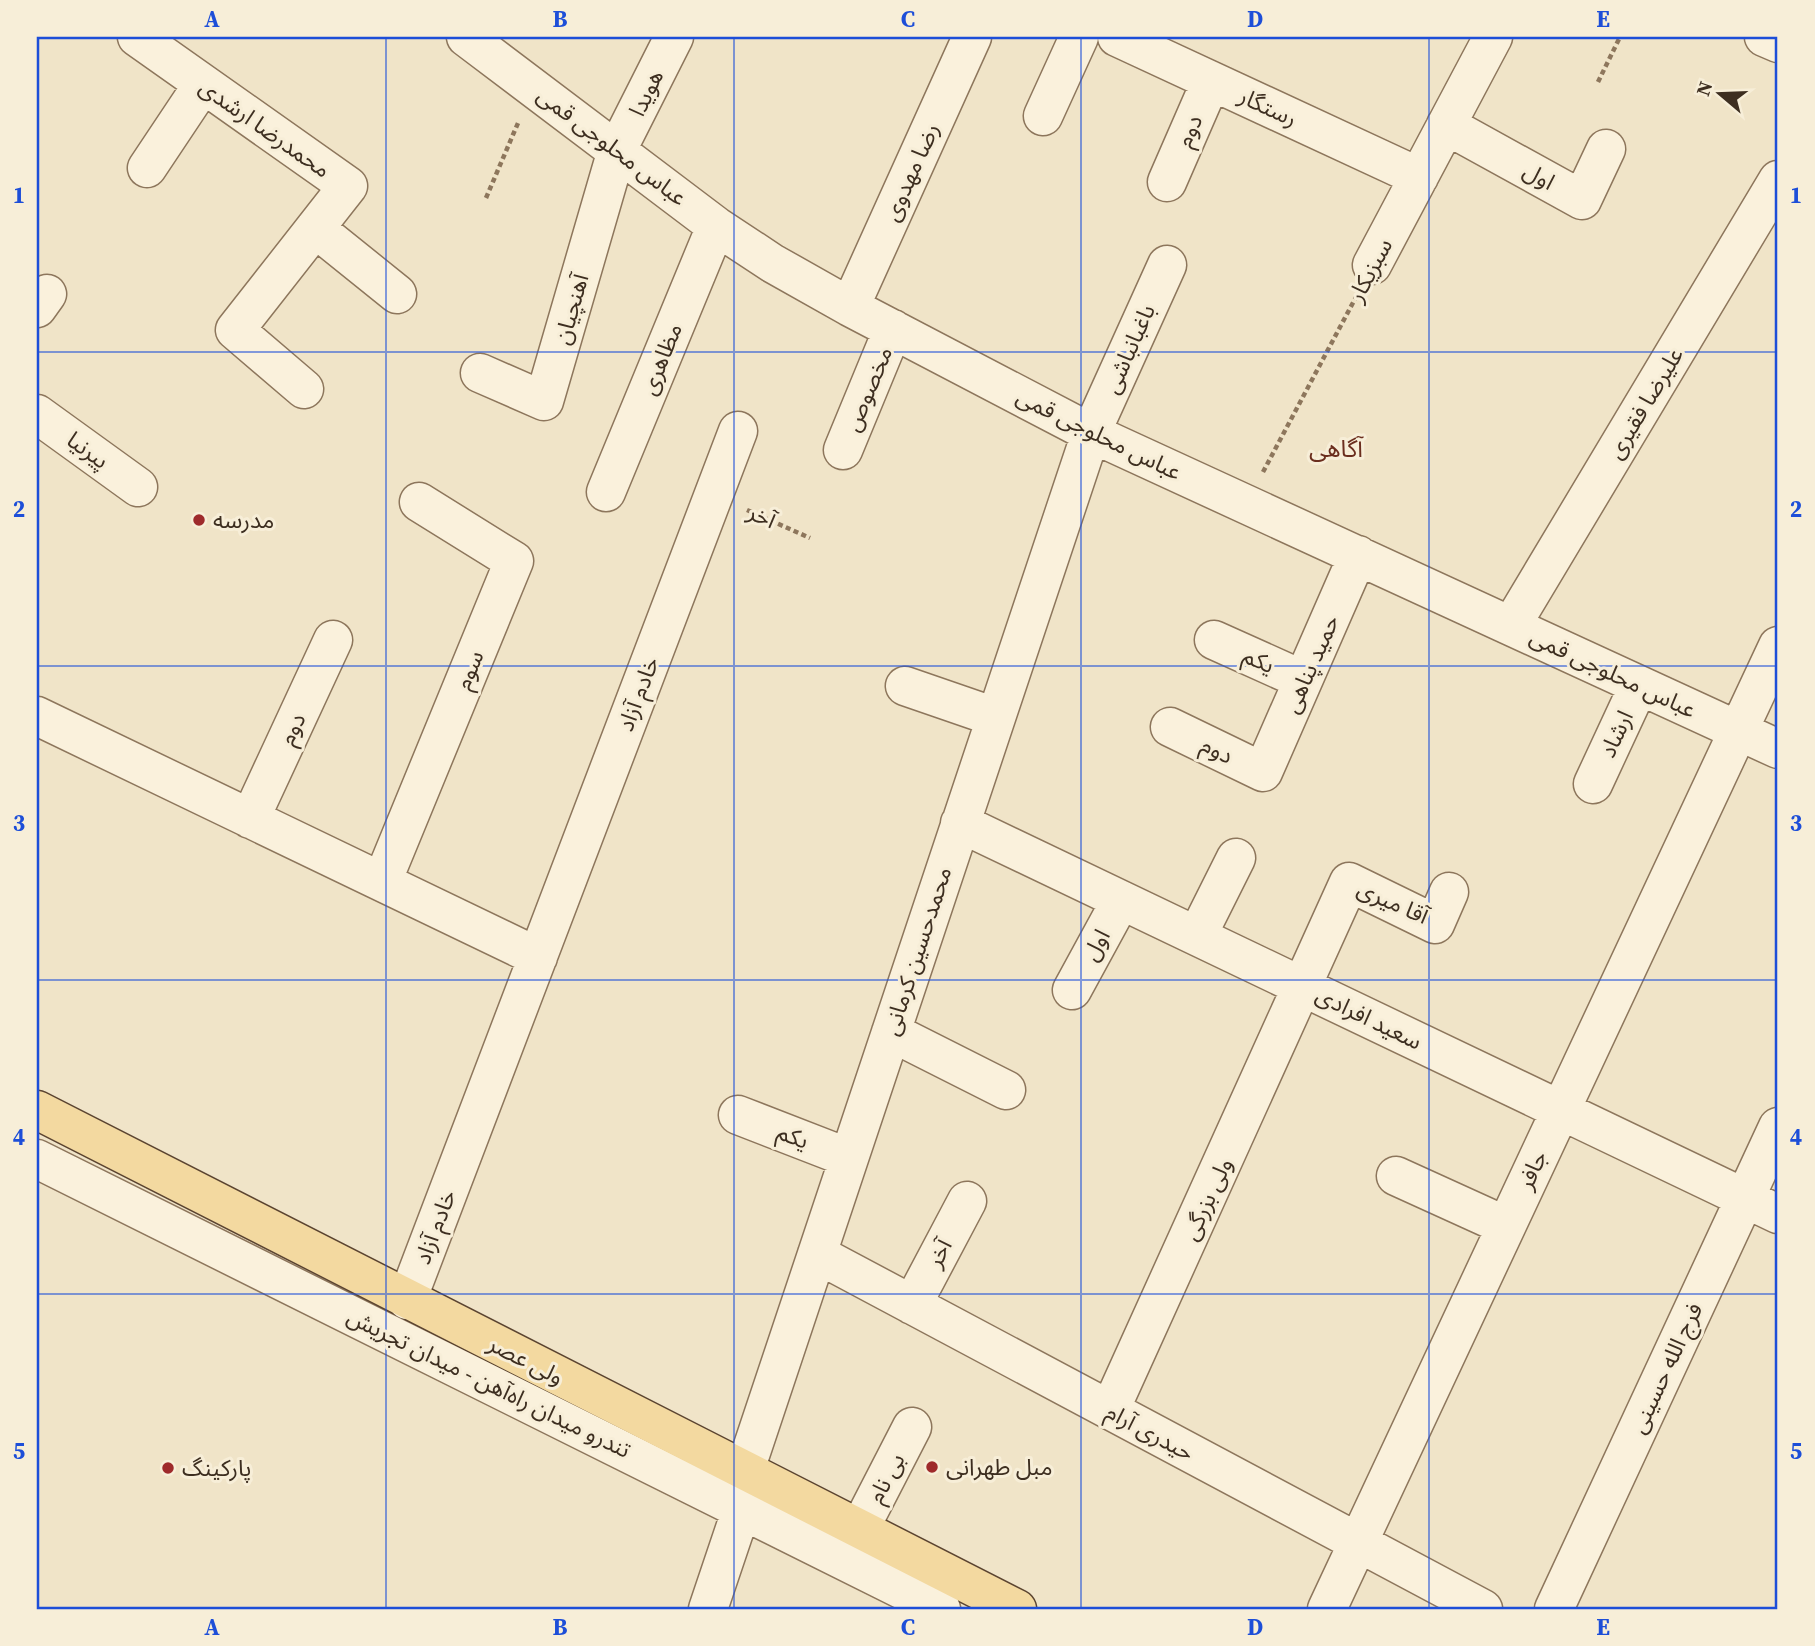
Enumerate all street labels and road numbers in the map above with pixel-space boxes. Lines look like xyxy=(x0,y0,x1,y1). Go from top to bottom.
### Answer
street label: هویدا xyxy=(621,64,671,122)
street label: محمدرضا ارشدی xyxy=(193,71,337,185)
street label: عباس محلوجی قمی xyxy=(530,79,694,213)
street label: رستگار xyxy=(1233,79,1302,134)
street label: دوم xyxy=(1168,110,1212,153)
street label: رضا مهدوی xyxy=(875,118,947,226)
street label: اول xyxy=(1517,154,1561,198)
street label: سبزیکار xyxy=(1339,232,1400,308)
street label: آهنچیان xyxy=(546,269,597,348)
street label: باغبانباشی xyxy=(1095,299,1163,399)
street label: مظاهری xyxy=(632,318,690,400)
street label: علیرضا فقیری xyxy=(1599,341,1691,465)
street label: مخصوص xyxy=(836,342,900,436)
street label: عباس محلوجی قمی xyxy=(1011,380,1187,488)
street label: پیرنیا xyxy=(60,424,116,476)
street label: آخر xyxy=(742,495,782,537)
street label: حمید پناهی xyxy=(1275,610,1347,718)
street label: عباس محلوجی قمی xyxy=(1525,620,1701,726)
street label: یکم xyxy=(1238,639,1280,682)
street label: سوم xyxy=(447,645,493,695)
street label: خادم آزاد xyxy=(609,652,669,737)
street label: ارشاد xyxy=(1591,705,1641,763)
street label: دوم xyxy=(271,708,315,751)
street label: دوم xyxy=(1195,729,1239,773)
street label: محمدحسین کرمانی xyxy=(875,863,959,1039)
street label: آقا میری xyxy=(1352,872,1435,932)
street label: اول xyxy=(1074,923,1118,967)
street label: سعید افرادی xyxy=(1311,979,1427,1057)
street label: یکم xyxy=(772,1115,813,1158)
street label: جافر xyxy=(1509,1145,1555,1196)
street label: ولی بزرگی xyxy=(1174,1152,1240,1246)
street label: خادم آزاد xyxy=(406,1185,466,1270)
street label: آخر xyxy=(918,1232,960,1274)
street label: فرج الله حسینی xyxy=(1622,1297,1711,1439)
street label: تندرو میدان راه‌آهن - میدان تجریش xyxy=(342,1300,636,1466)
street label: ولی عصر xyxy=(482,1327,569,1393)
street label: حیدری آرام xyxy=(1099,1395,1200,1470)
street label: بی نام xyxy=(860,1447,914,1510)

